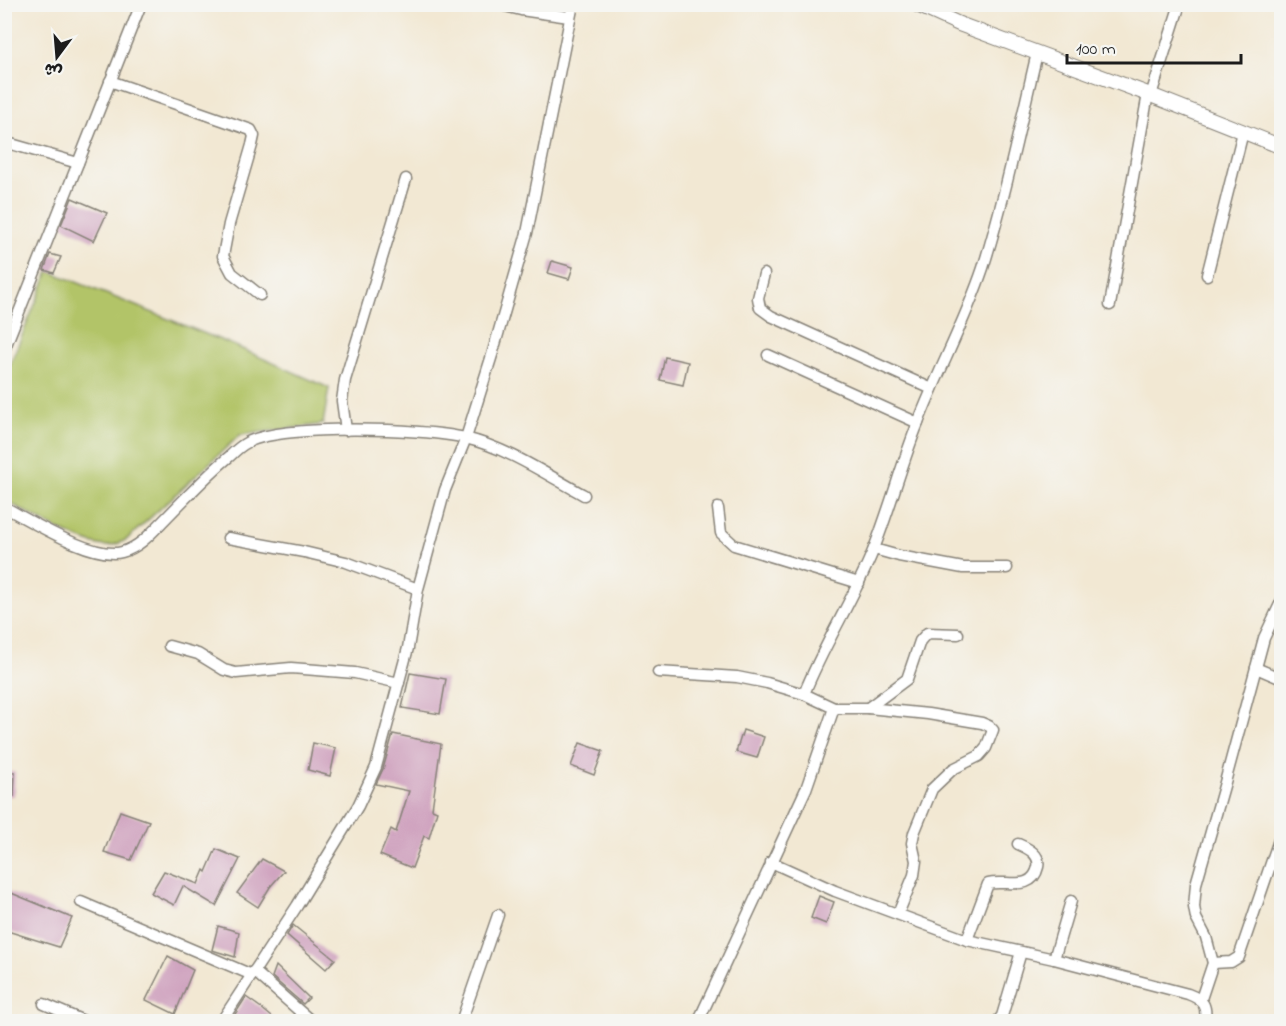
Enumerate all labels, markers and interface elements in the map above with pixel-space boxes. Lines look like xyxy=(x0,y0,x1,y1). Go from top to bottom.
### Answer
north arrow xyxy=(27,27,87,87)
scale bar xyxy=(1067,27,1241,65)
text: 100 m xyxy=(1076,37,1116,63)
text: ش xyxy=(42,56,65,83)

